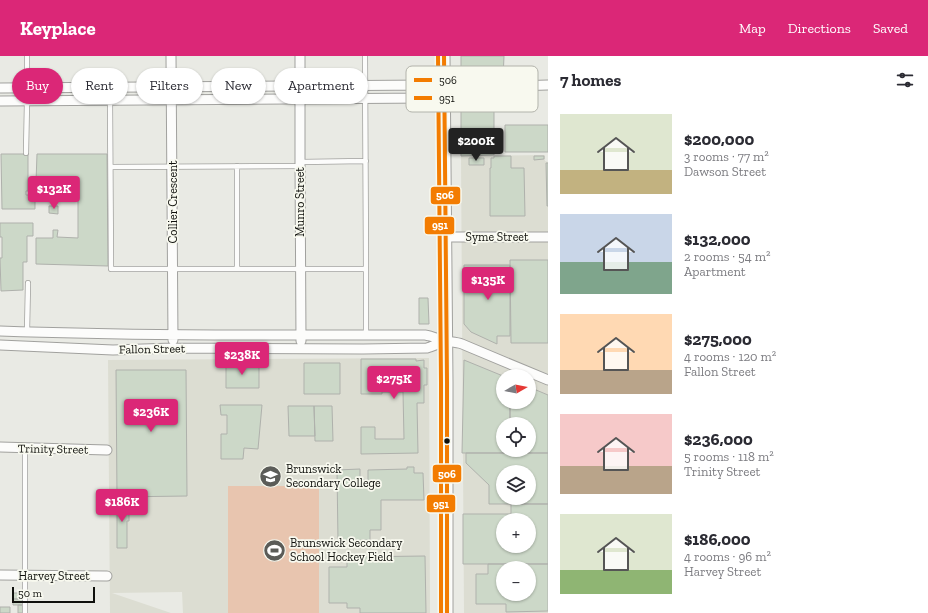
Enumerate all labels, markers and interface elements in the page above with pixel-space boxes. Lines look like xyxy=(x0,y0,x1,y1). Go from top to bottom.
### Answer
text: Keyplace xyxy=(20,17,96,40)
text: Map xyxy=(739,20,766,37)
text: Directions xyxy=(788,20,851,37)
text: Saved xyxy=(873,20,908,37)
legend xyxy=(406,66,538,112)
chip: Buy xyxy=(12,68,63,104)
chip: Rent xyxy=(71,68,128,104)
chip: Filters xyxy=(136,68,203,104)
chip: New xyxy=(211,68,266,104)
chip: Apartment xyxy=(274,68,368,104)
icon: filters xyxy=(894,69,916,91)
text: 7 homes xyxy=(560,70,621,90)
text: 506 xyxy=(439,74,457,87)
text: 951 xyxy=(439,92,455,105)
pin: $200K xyxy=(448,128,504,162)
text: $200,000 xyxy=(684,129,754,149)
icon: home xyxy=(592,130,640,178)
text: $200K xyxy=(457,133,495,148)
text: 3 rooms · 77 m² xyxy=(684,149,769,164)
street label: Collier Crescent xyxy=(166,160,180,244)
text: Dawson Street xyxy=(684,164,766,179)
street label: Munro Street xyxy=(293,167,307,237)
pin: $132K xyxy=(26,176,82,210)
text: $132K xyxy=(37,181,71,196)
line badge: 506 xyxy=(430,186,461,205)
text: 506 xyxy=(436,189,454,202)
line badge: 951 xyxy=(424,216,455,235)
text: 951 xyxy=(432,219,449,232)
text: $132,000 xyxy=(684,229,751,249)
street label: Syme Street xyxy=(466,230,529,244)
icon: home xyxy=(592,230,640,278)
text: 2 rooms · 54 m² xyxy=(684,249,770,264)
text: Apartment xyxy=(684,264,746,279)
pin: $135K xyxy=(460,267,516,301)
text: $135K xyxy=(471,272,505,287)
text: $275,000 xyxy=(684,329,752,349)
icon: home xyxy=(592,330,640,378)
street label: Fallon Street xyxy=(119,341,186,357)
pin: $238K xyxy=(214,342,270,376)
text: $238K xyxy=(224,347,260,362)
text: 4 rooms · 120 m² xyxy=(684,349,776,364)
text: Fallon Street xyxy=(684,364,756,379)
pin: $275K xyxy=(366,366,422,400)
north arrow xyxy=(496,369,536,409)
map controls xyxy=(496,369,536,601)
text: $275K xyxy=(376,371,412,386)
pin: $236K xyxy=(123,399,179,433)
text: $236K xyxy=(133,404,169,419)
button: locate xyxy=(496,417,536,457)
text: $236,000 xyxy=(684,429,753,449)
icon: home xyxy=(592,430,640,478)
unlabelled marker xyxy=(442,436,452,446)
street label: Trinity Street xyxy=(18,441,89,457)
text: 5 rooms · 118 m² xyxy=(684,449,774,464)
place label: Brunswick Secondary College xyxy=(286,462,381,490)
school or university icon: Brunswick Secondary College xyxy=(257,463,283,489)
line badge: 506 xyxy=(432,464,462,483)
text: Trinity Street xyxy=(684,464,760,479)
button: layers xyxy=(496,465,536,505)
text: 506 xyxy=(438,468,456,481)
pin: $186K xyxy=(94,489,150,523)
text: $186K xyxy=(105,494,139,509)
line badge: 951 xyxy=(426,494,456,513)
text: 951 xyxy=(433,498,450,511)
button: + xyxy=(496,513,536,553)
text: $186,000 xyxy=(684,529,751,549)
icon: home xyxy=(592,530,640,578)
place label: Brunswick Secondary School Hockey Field xyxy=(290,536,403,564)
sports icon: Brunswick Secondary School Hockey Field xyxy=(261,537,287,563)
text: 4 rooms · 96 m² xyxy=(684,549,771,564)
button: − xyxy=(496,561,536,601)
text: Harvey Street xyxy=(684,564,761,579)
street label: Harvey Street xyxy=(18,569,90,583)
scale bar xyxy=(12,585,95,604)
text: 50 m xyxy=(18,587,42,600)

